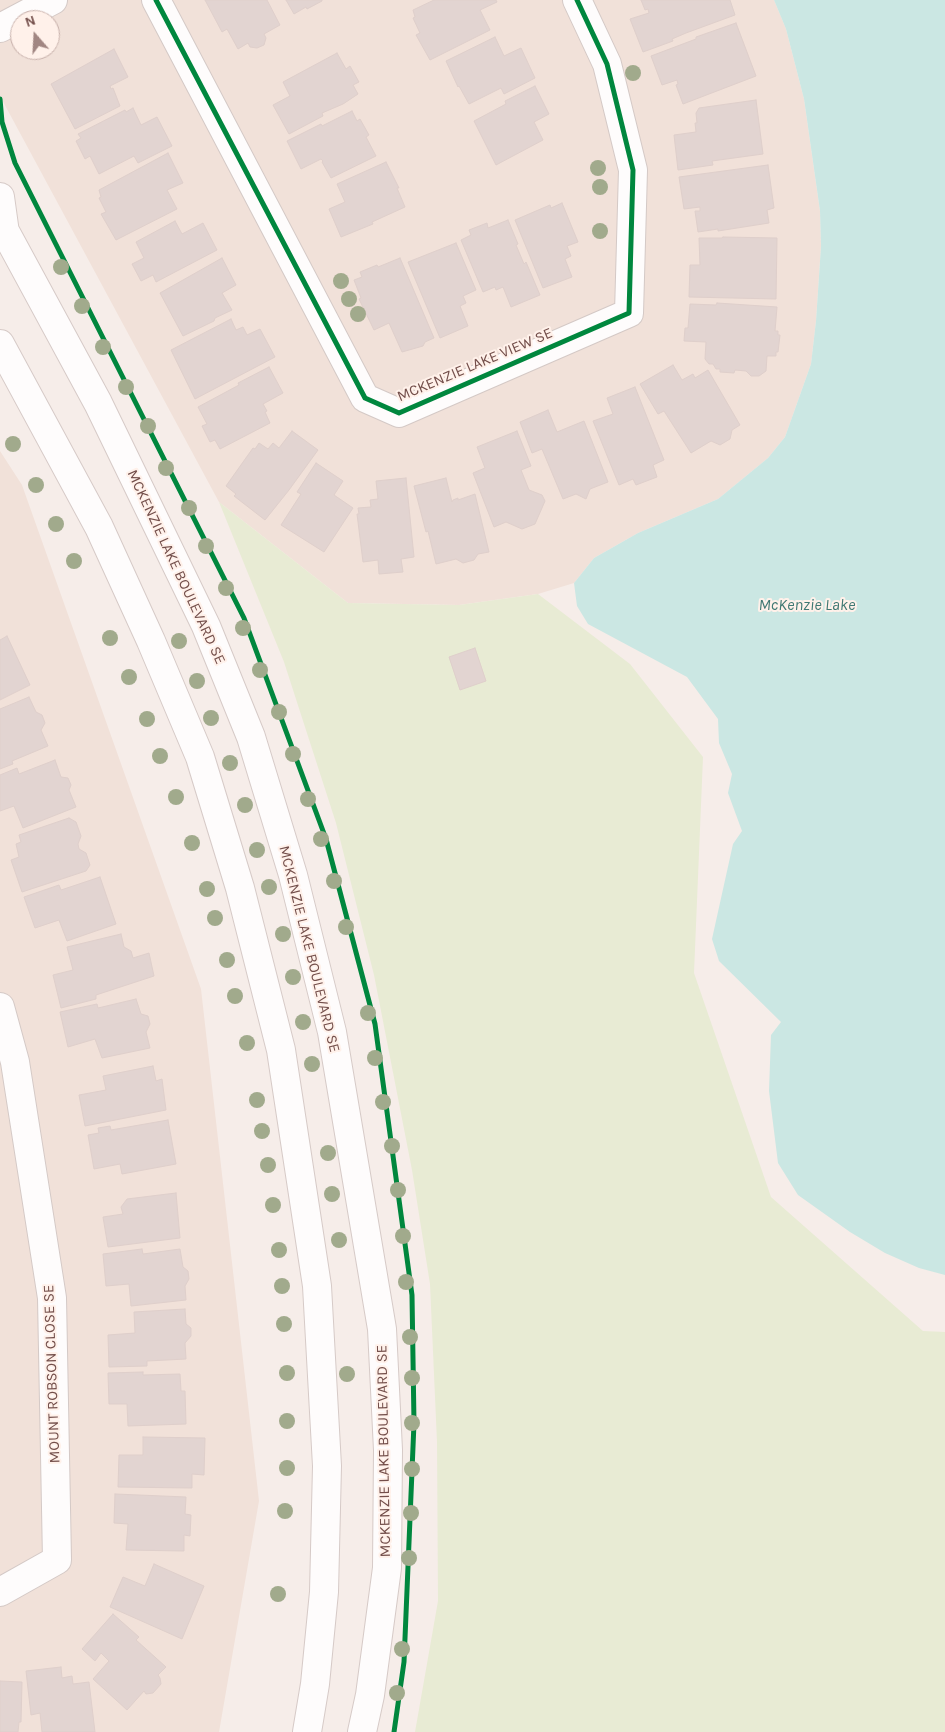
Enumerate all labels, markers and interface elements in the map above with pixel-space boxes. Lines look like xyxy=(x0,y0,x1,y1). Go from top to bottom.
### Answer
north arrow xyxy=(10,10,60,60)
text: N xyxy=(23,12,38,31)
street label: MCKENZIE LAKE VIEW SE xyxy=(395,324,555,406)
street label: MCKENZIE LAKE BOULEVARD SE xyxy=(123,467,229,667)
water label: McKenzie Lake xyxy=(759,595,855,615)
street label: MCKENZIE LAKE BOULEVARD SE xyxy=(275,844,343,1054)
street label: MOUNT ROBSON CLOSE SE xyxy=(40,1284,64,1464)
street label: MCKENZIE LAKE BOULEVARD SE xyxy=(373,1345,395,1557)

